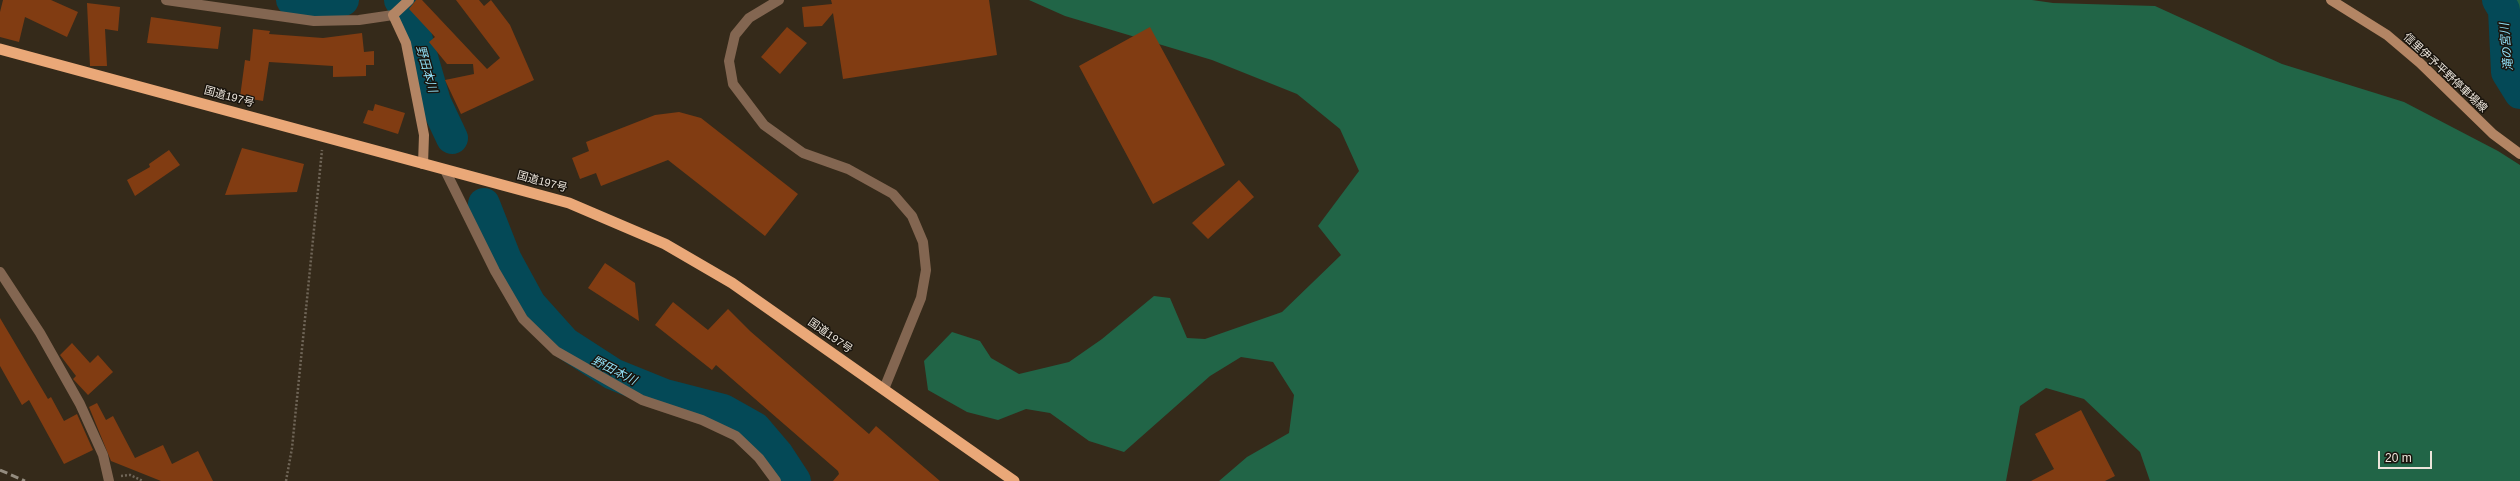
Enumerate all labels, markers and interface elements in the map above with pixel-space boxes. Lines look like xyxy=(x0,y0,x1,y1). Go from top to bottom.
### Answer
water label: 滝の宮川 xyxy=(2498,22,2516,72)
street label: 信里伊予平野停車場線 xyxy=(2400,31,2490,115)
water label: 野田本川 xyxy=(412,44,440,94)
street label: 国道197号 xyxy=(202,84,256,110)
street label: 国道197号 xyxy=(515,169,569,195)
street label: 国道197号 xyxy=(805,316,855,356)
water label: 野田本川 xyxy=(589,354,639,388)
scale bar xyxy=(2380,443,2434,469)
text: 20 m xyxy=(2385,451,2412,465)

